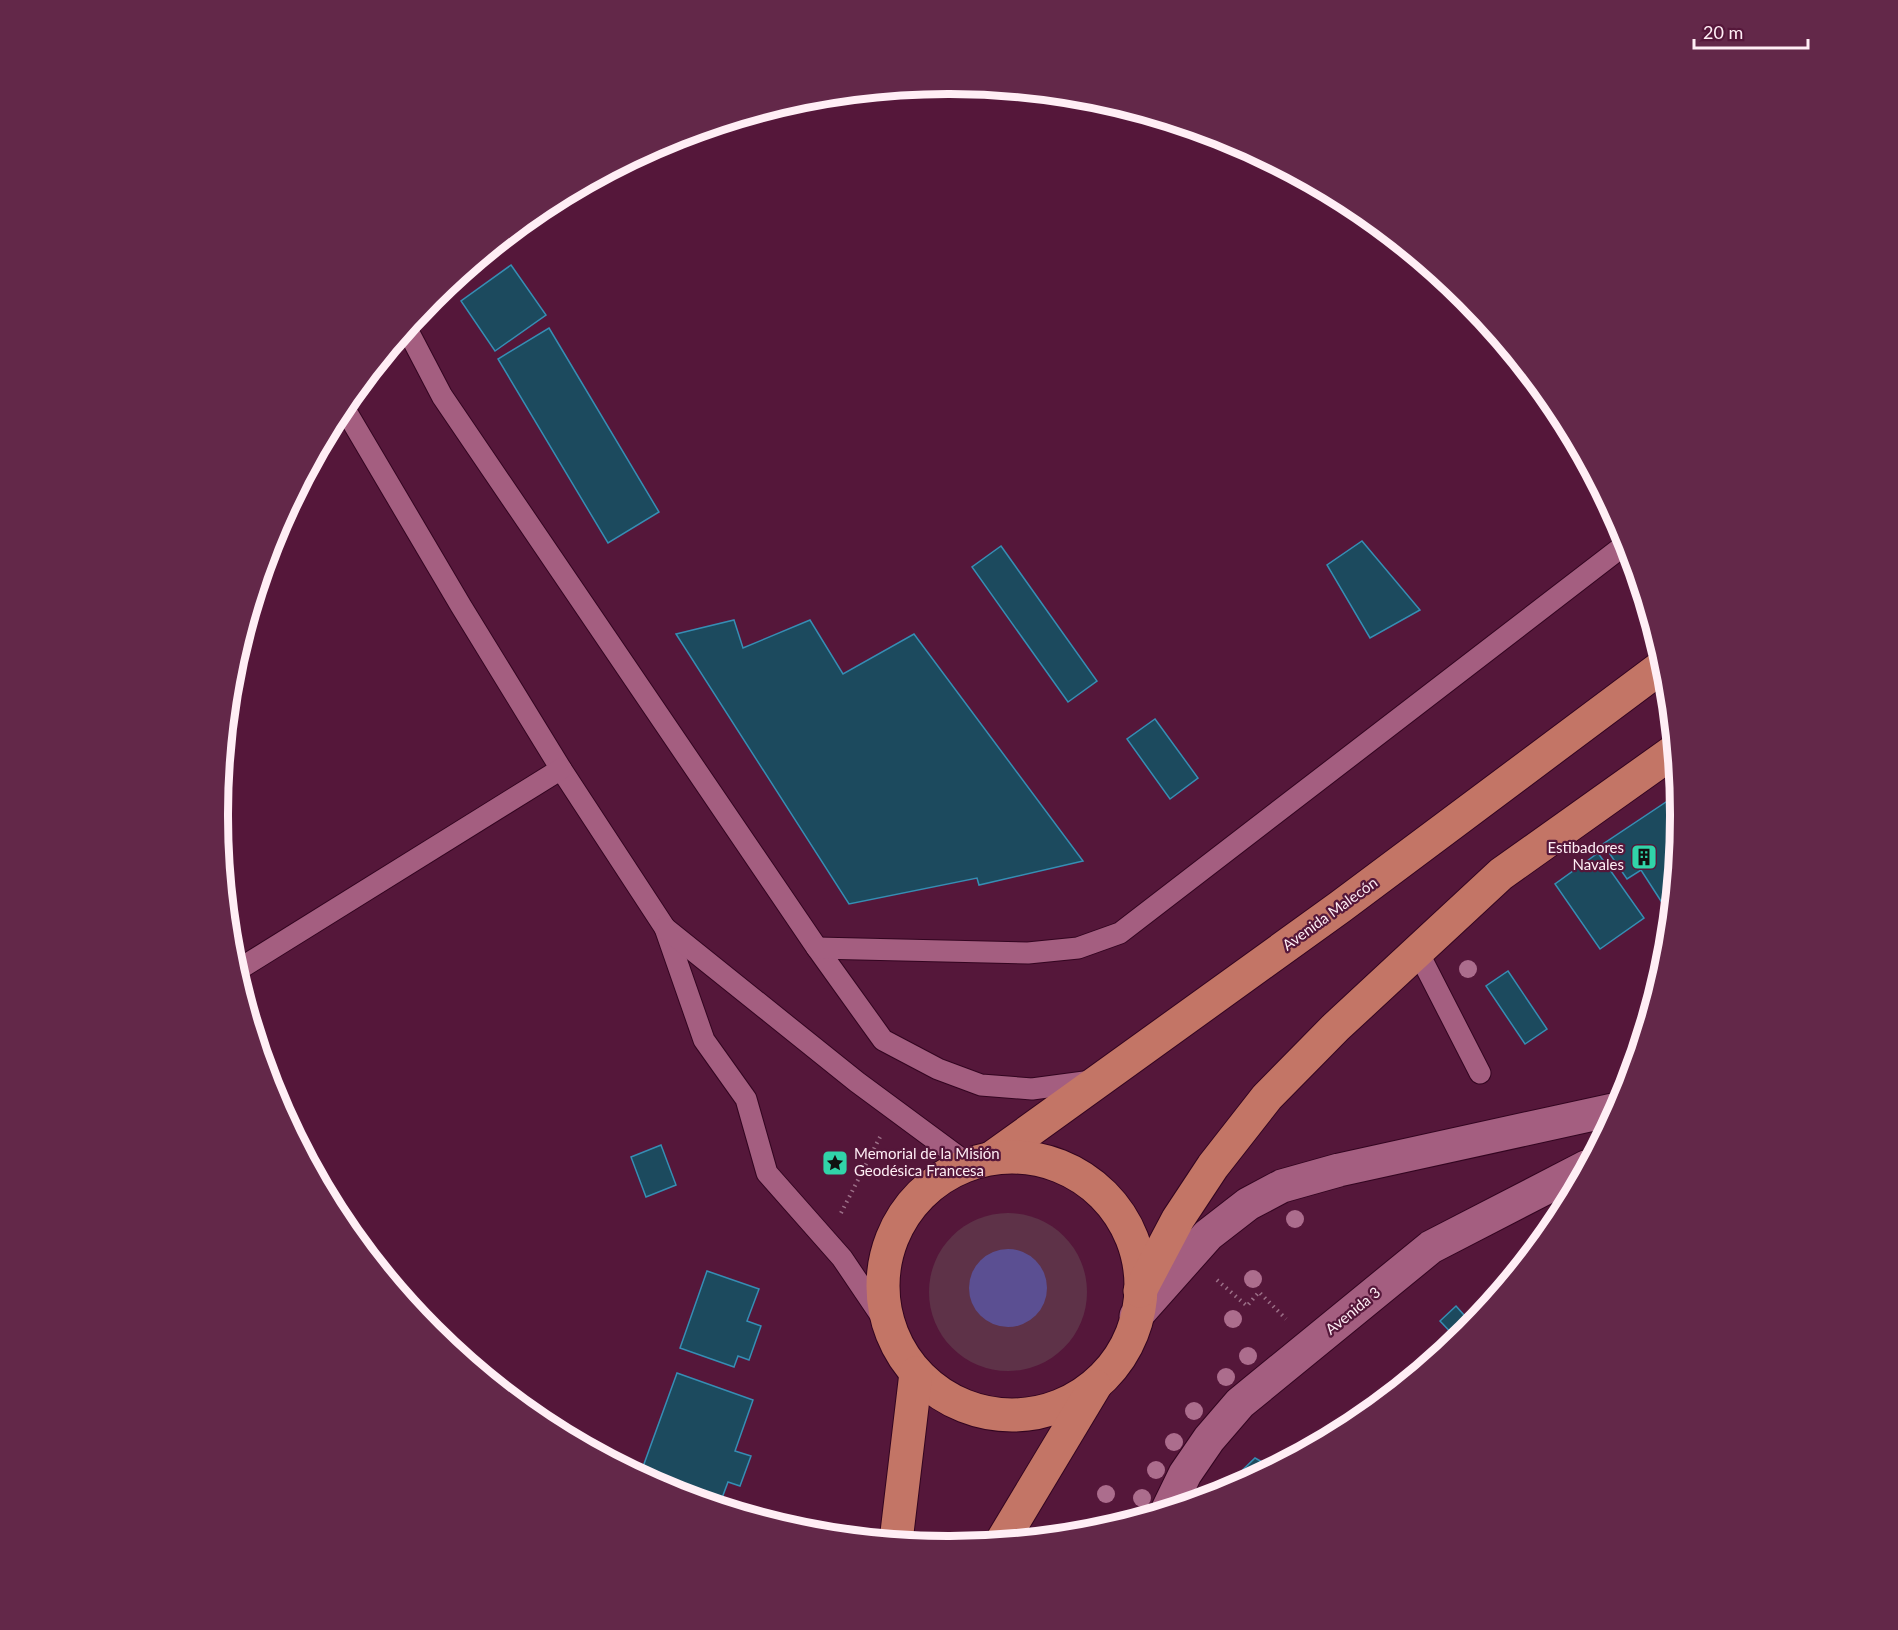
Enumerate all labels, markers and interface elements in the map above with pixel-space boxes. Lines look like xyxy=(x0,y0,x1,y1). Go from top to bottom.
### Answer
scale bar xyxy=(1694,12,1808,50)
text: 20 m xyxy=(1703,21,1743,43)
place label: Estibadores Navales xyxy=(1547,838,1624,873)
building icon: Estibadores Navales xyxy=(1629,842,1659,872)
street label: Avenida Malecón xyxy=(1278,873,1380,954)
place label: Memorial de la Misión Geodésica Francesa xyxy=(854,1144,1000,1179)
place icon: Memorial de la Misión Geodésica Francesa xyxy=(820,1148,850,1178)
street label: Avenida 3 xyxy=(1321,1283,1383,1338)

